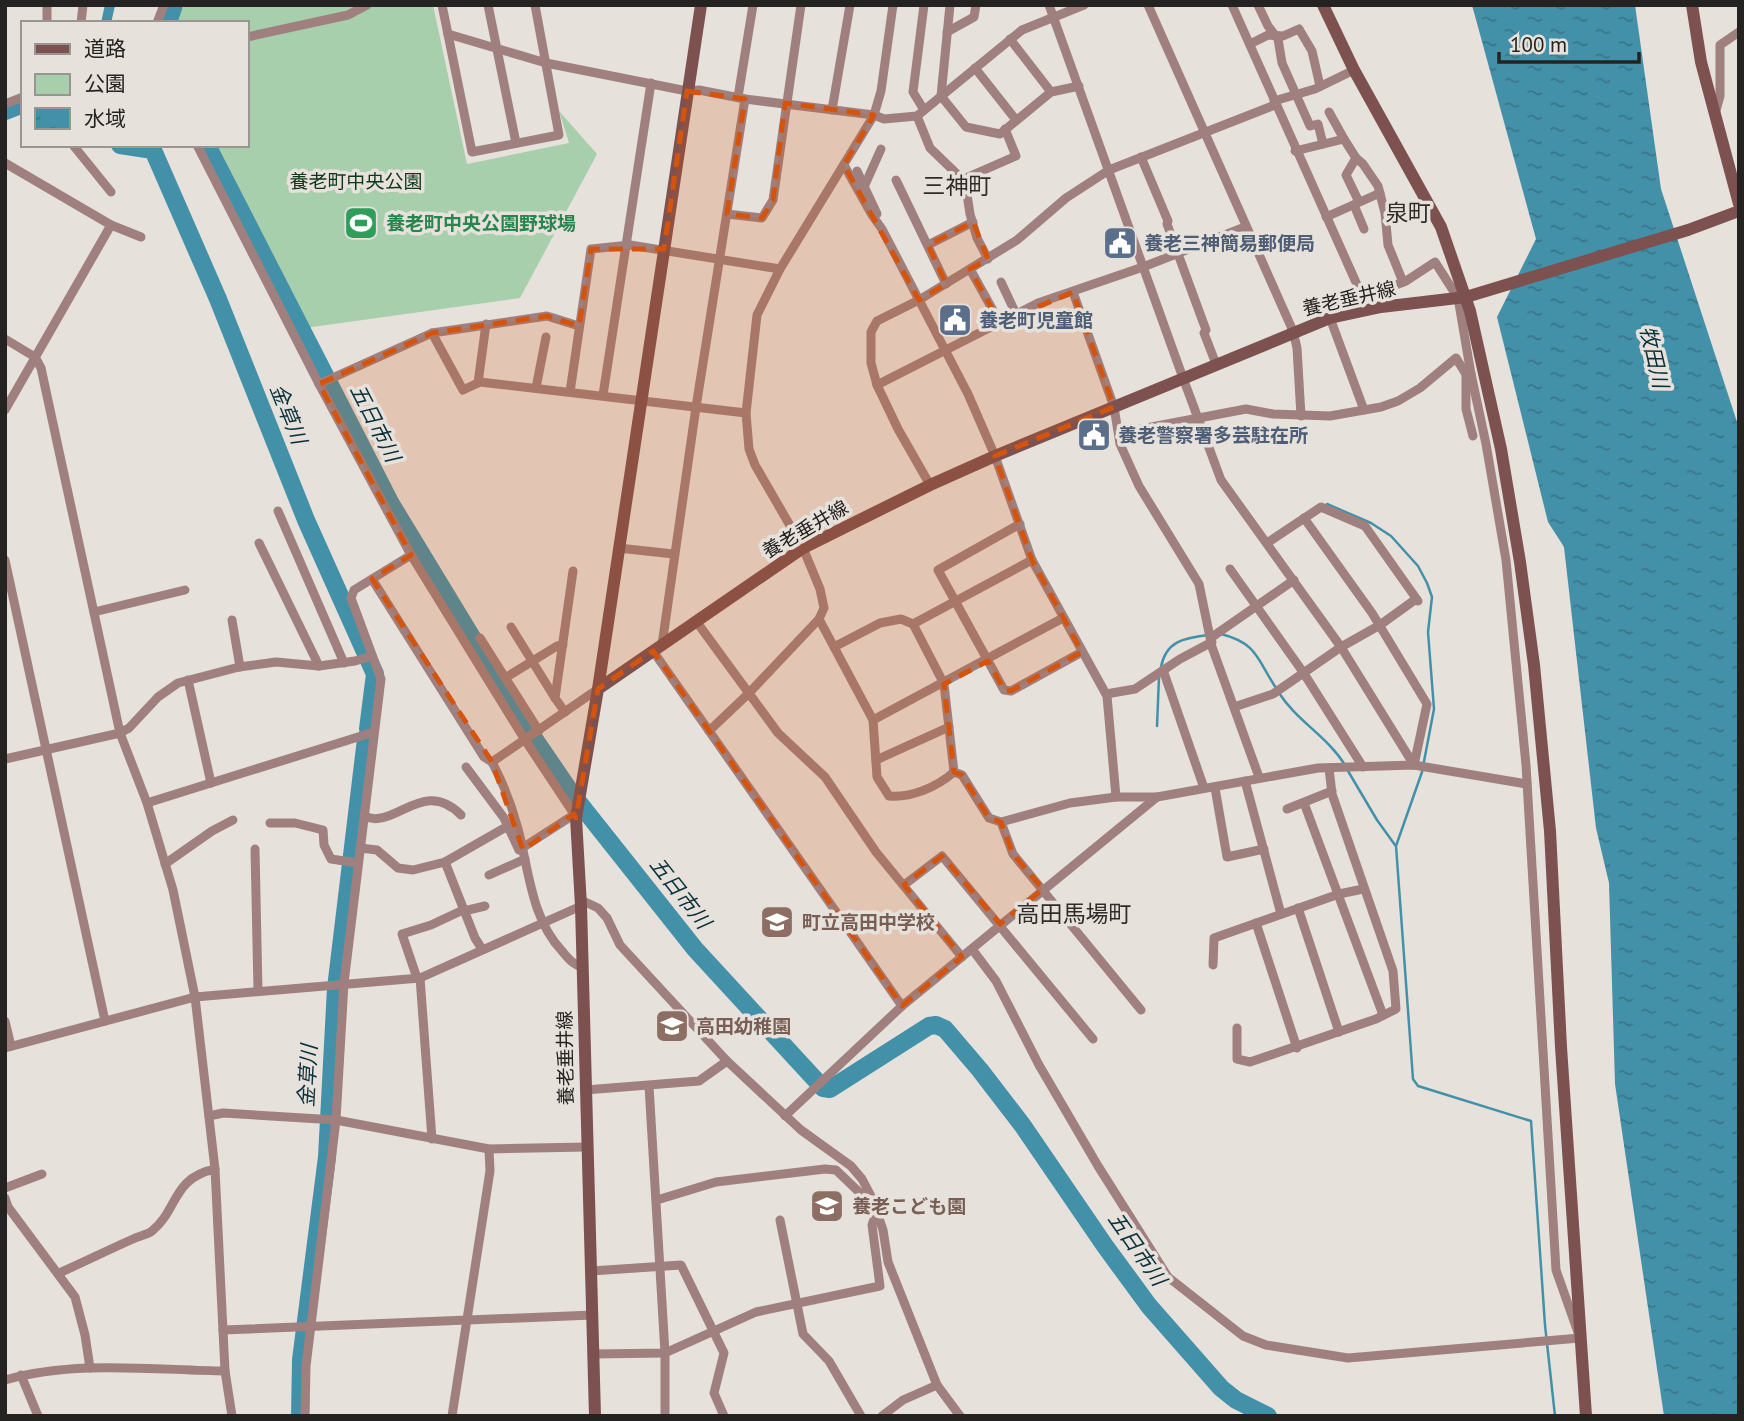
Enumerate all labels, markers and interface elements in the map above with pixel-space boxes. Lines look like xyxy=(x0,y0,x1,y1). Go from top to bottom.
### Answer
legend xyxy=(21,21,248,147)
scale bar xyxy=(1499,21,1639,65)
text: 100 m xyxy=(1510,31,1567,58)
text: 道路 xyxy=(84,35,126,62)
text: 公園 xyxy=(84,70,126,97)
text: 水域 xyxy=(84,105,126,132)
park label: 養老町中央公園 xyxy=(289,169,423,193)
district label: 三神町 xyxy=(923,171,992,200)
district label: 泉町 xyxy=(1385,198,1431,227)
sports icon: 養老町中央公園野球場 xyxy=(342,204,380,242)
place label: 養老町中央公園野球場 xyxy=(386,211,576,235)
public building icon: 養老三神簡易郵便局 xyxy=(1101,224,1139,262)
place label: 養老三神簡易郵便局 xyxy=(1144,231,1315,255)
street label: 養老垂井線 xyxy=(1300,276,1398,320)
public building icon: 養老町児童館 xyxy=(936,301,974,339)
place label: 養老町児童館 xyxy=(979,308,1093,332)
water label: 牧田川 xyxy=(1634,323,1675,393)
water label: 五日市川 xyxy=(344,379,407,468)
water label: 金草川 xyxy=(264,380,314,450)
public building icon: 養老警察署多芸駐在所 xyxy=(1075,416,1113,454)
place label: 養老警察署多芸駐在所 xyxy=(1118,423,1308,447)
street label: 養老垂井線 xyxy=(758,495,852,563)
water label: 五日市川 xyxy=(644,851,718,936)
district label: 高田馬場町 xyxy=(1017,899,1132,928)
school or university icon: 町立高田中学校 xyxy=(758,903,796,941)
place label: 町立高田中学校 xyxy=(802,910,935,934)
school or university icon: 高田幼稚園 xyxy=(653,1007,691,1045)
street label: 養老垂井線 xyxy=(552,1010,578,1106)
place label: 高田幼稚園 xyxy=(696,1014,791,1038)
water label: 金草川 xyxy=(292,1042,323,1108)
school or university icon: 養老こども園 xyxy=(808,1187,846,1225)
place label: 養老こども園 xyxy=(852,1194,966,1218)
water label: 五日市川 xyxy=(1102,1207,1174,1292)

